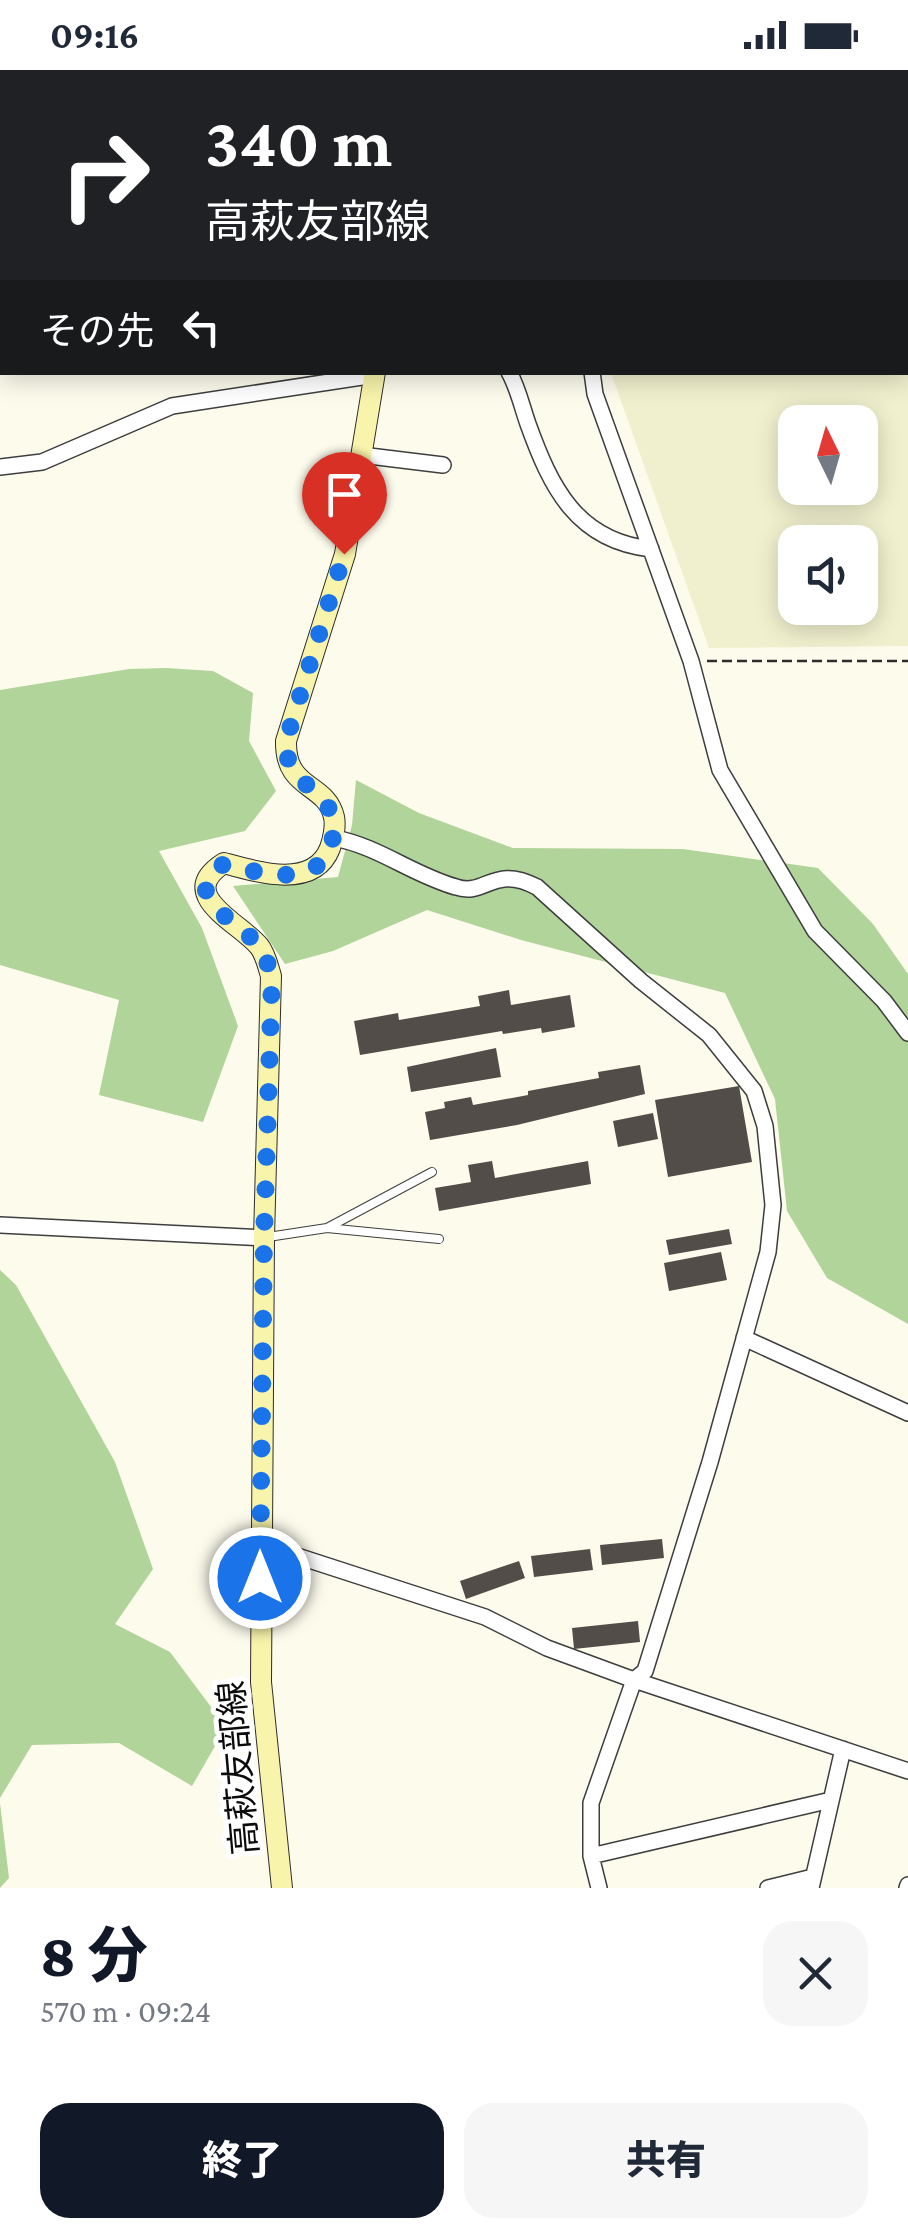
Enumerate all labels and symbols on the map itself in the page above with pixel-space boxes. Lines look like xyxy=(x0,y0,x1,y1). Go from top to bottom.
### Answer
north arrow xyxy=(778,405,878,505)
pin xyxy=(302,452,387,555)
position arrow xyxy=(208,1526,312,1630)
street label: 高萩友部線 xyxy=(211,1679,266,1857)

